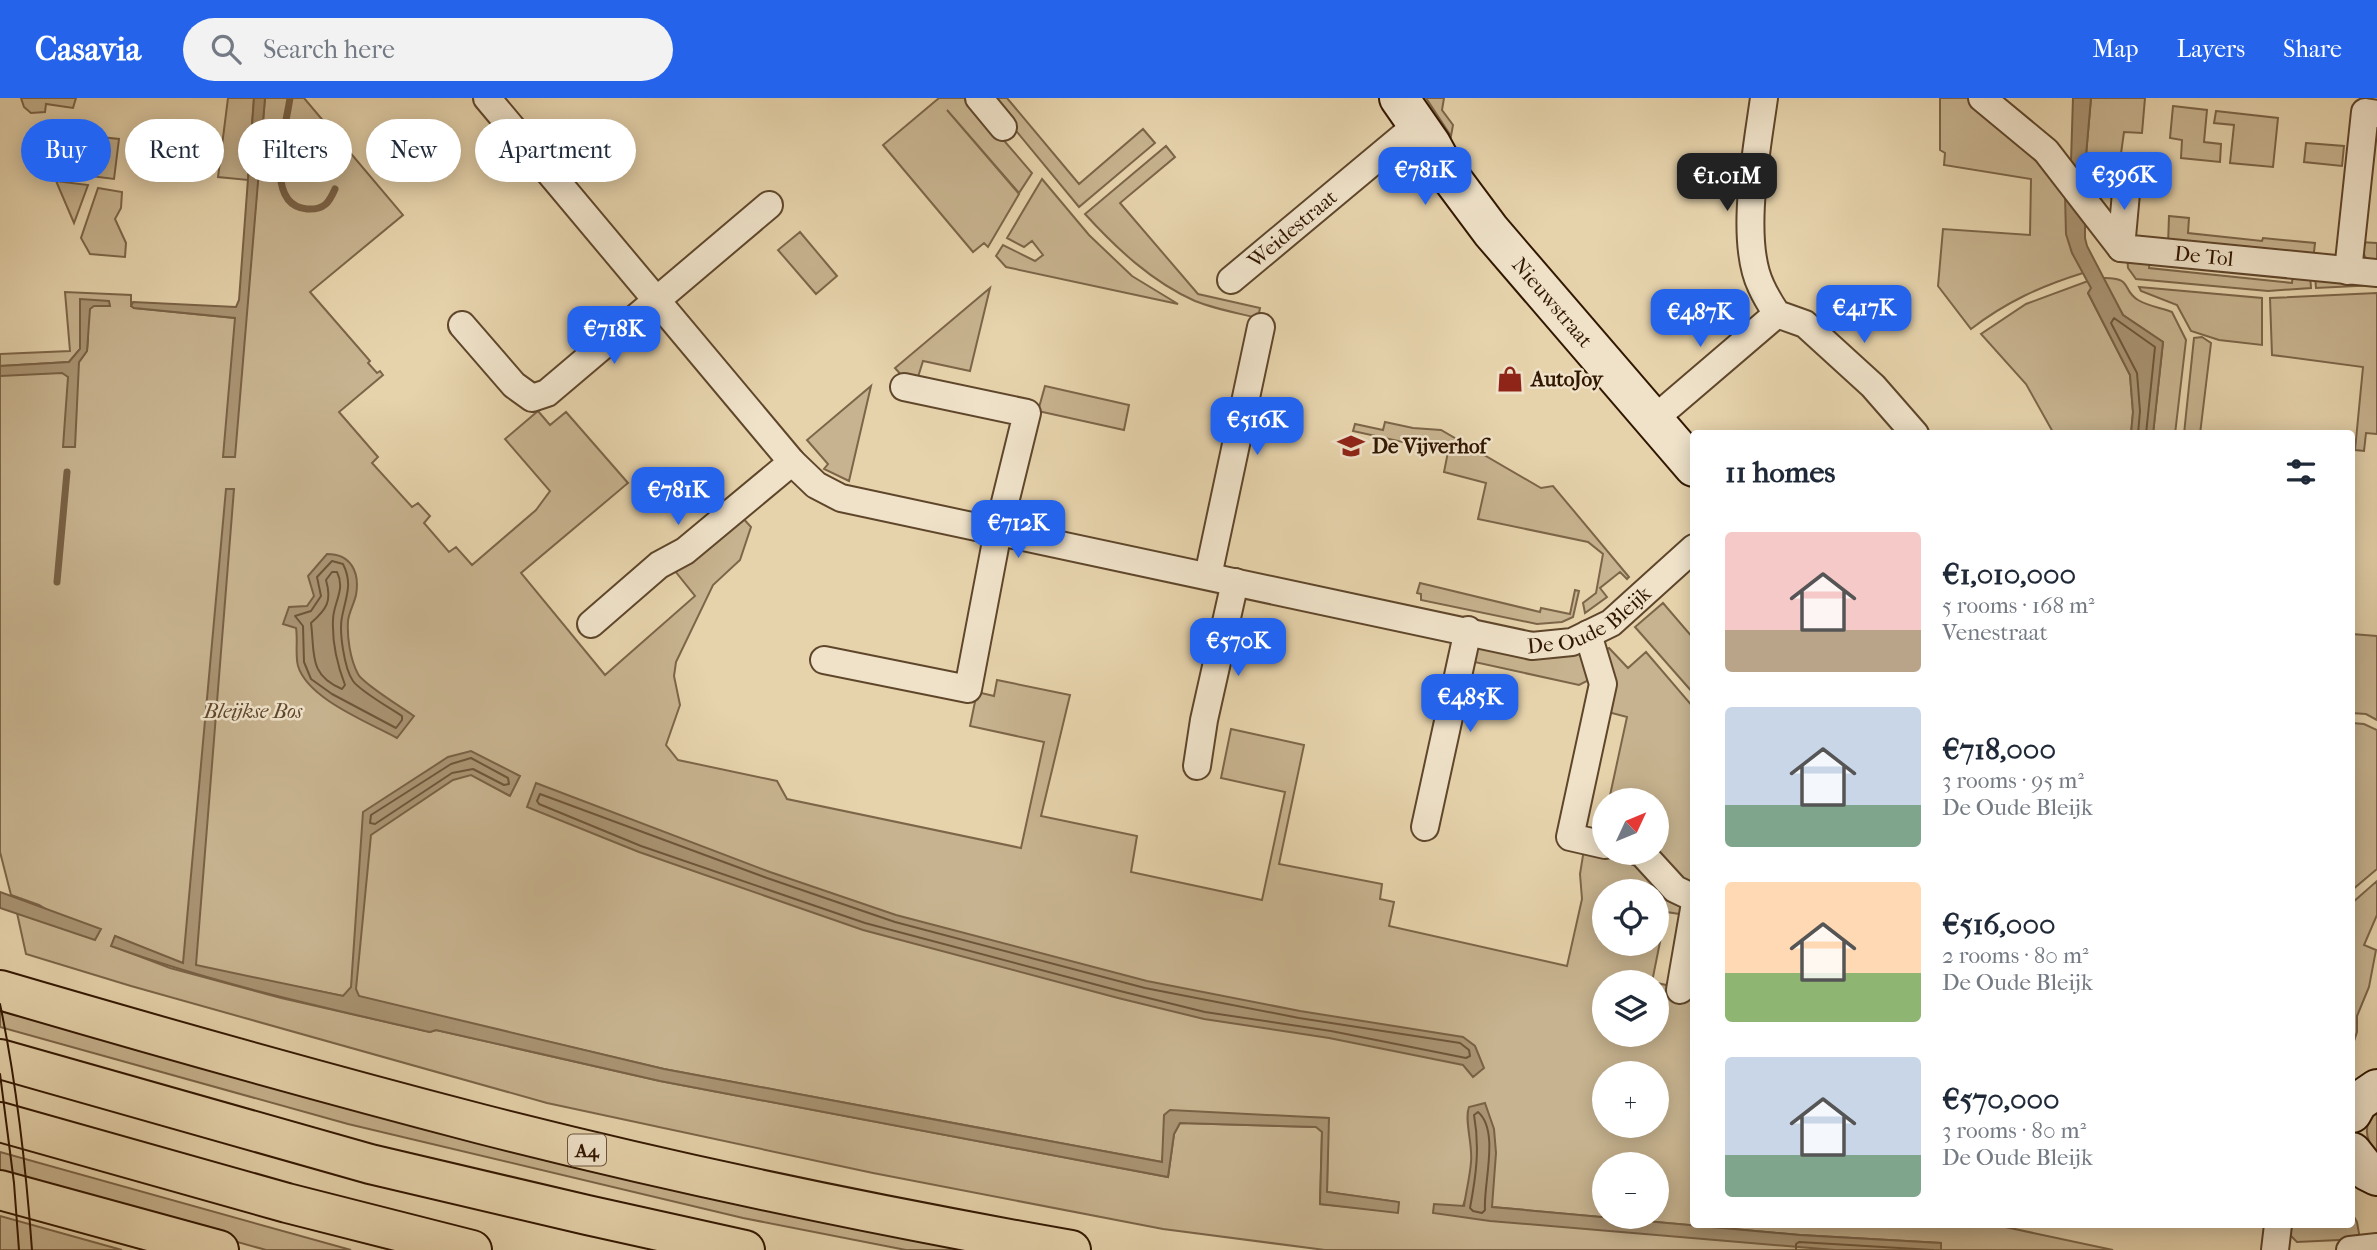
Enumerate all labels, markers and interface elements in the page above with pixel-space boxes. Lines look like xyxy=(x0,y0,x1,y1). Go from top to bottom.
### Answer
search box xyxy=(183,18,673,81)
text: Casavia xyxy=(35,30,141,69)
icon: search xyxy=(207,30,245,68)
text: Search here xyxy=(263,34,395,65)
text: Map xyxy=(2093,35,2139,63)
text: Layers xyxy=(2177,35,2245,63)
text: Share xyxy=(2283,35,2342,63)
chip: Buy xyxy=(21,119,111,182)
chip: Rent xyxy=(125,119,224,182)
chip: Filters xyxy=(238,119,352,182)
chip: New xyxy=(366,119,461,182)
chip: Apartment xyxy=(475,119,636,182)
pin: €781K xyxy=(1376,148,1474,207)
pin: €396K xyxy=(2075,152,2173,212)
pin: €1.01M xyxy=(1670,153,1784,213)
text: €781K xyxy=(1394,156,1456,183)
text: €396K xyxy=(2092,161,2156,188)
text: €1.01M xyxy=(1693,162,1761,189)
street label: Weidestraat xyxy=(1242,184,1342,273)
street label: De Tol xyxy=(2173,241,2235,271)
street label: Nieuwstraat xyxy=(1507,253,1598,352)
pin: €417K xyxy=(1815,286,1913,345)
pin: €487K xyxy=(1651,289,1749,349)
text: €417K xyxy=(1832,294,1896,321)
text: €487K xyxy=(1667,298,1733,325)
pin: €718K xyxy=(565,306,663,366)
text: €718K xyxy=(583,315,645,342)
shop icon: AutoJoy xyxy=(1495,364,1525,394)
place label: AutoJoy xyxy=(1529,367,1604,391)
pin: €516K xyxy=(1208,398,1306,457)
text: €516K xyxy=(1227,406,1287,433)
school or university icon: De Vijverhof xyxy=(1336,431,1366,461)
place label: De Vijverhof xyxy=(1372,434,1491,458)
icon: filters xyxy=(2282,453,2320,491)
text: 11 homes xyxy=(1725,455,1835,490)
pin: €781K xyxy=(629,468,727,527)
text: €781K xyxy=(647,476,709,503)
pin: €712K xyxy=(969,500,1067,560)
text: €712K xyxy=(987,509,1049,536)
text: €1,010,000 xyxy=(1942,557,2076,592)
icon: home xyxy=(1781,560,1865,644)
street label: De Oude Bleijk xyxy=(1526,581,1656,658)
text: 5 rooms · 168 m² xyxy=(1942,592,2095,619)
pin: €570K xyxy=(1189,618,1287,678)
text: Venestraat xyxy=(1942,619,2048,646)
text: €570K xyxy=(1206,627,1270,654)
pin: €485K xyxy=(1421,674,1519,734)
text: €485K xyxy=(1437,683,1503,710)
park label: Bleijkse Bos xyxy=(203,699,303,723)
text: €718,000 xyxy=(1942,732,2056,767)
icon: home xyxy=(1781,735,1865,819)
text: 3 rooms · 95 m² xyxy=(1942,767,2084,794)
north arrow xyxy=(1592,788,1670,864)
map controls xyxy=(1592,788,1669,1229)
text: De Oude Bleijk xyxy=(1942,794,2093,821)
button: locate xyxy=(1592,879,1669,956)
text: €516,000 xyxy=(1942,907,2055,942)
icon: home xyxy=(1781,910,1865,994)
text: 2 rooms · 80 m² xyxy=(1942,942,2089,969)
text: De Oude Bleijk xyxy=(1942,969,2093,996)
button: layers xyxy=(1592,970,1669,1047)
button: + xyxy=(1592,1061,1669,1138)
text: €570,000 xyxy=(1942,1082,2060,1117)
icon: home xyxy=(1781,1085,1865,1169)
text: 3 rooms · 80 m² xyxy=(1942,1117,2086,1144)
road number: A4 xyxy=(568,1134,606,1166)
text: De Oude Bleijk xyxy=(1942,1144,2093,1171)
button: − xyxy=(1592,1152,1669,1229)

